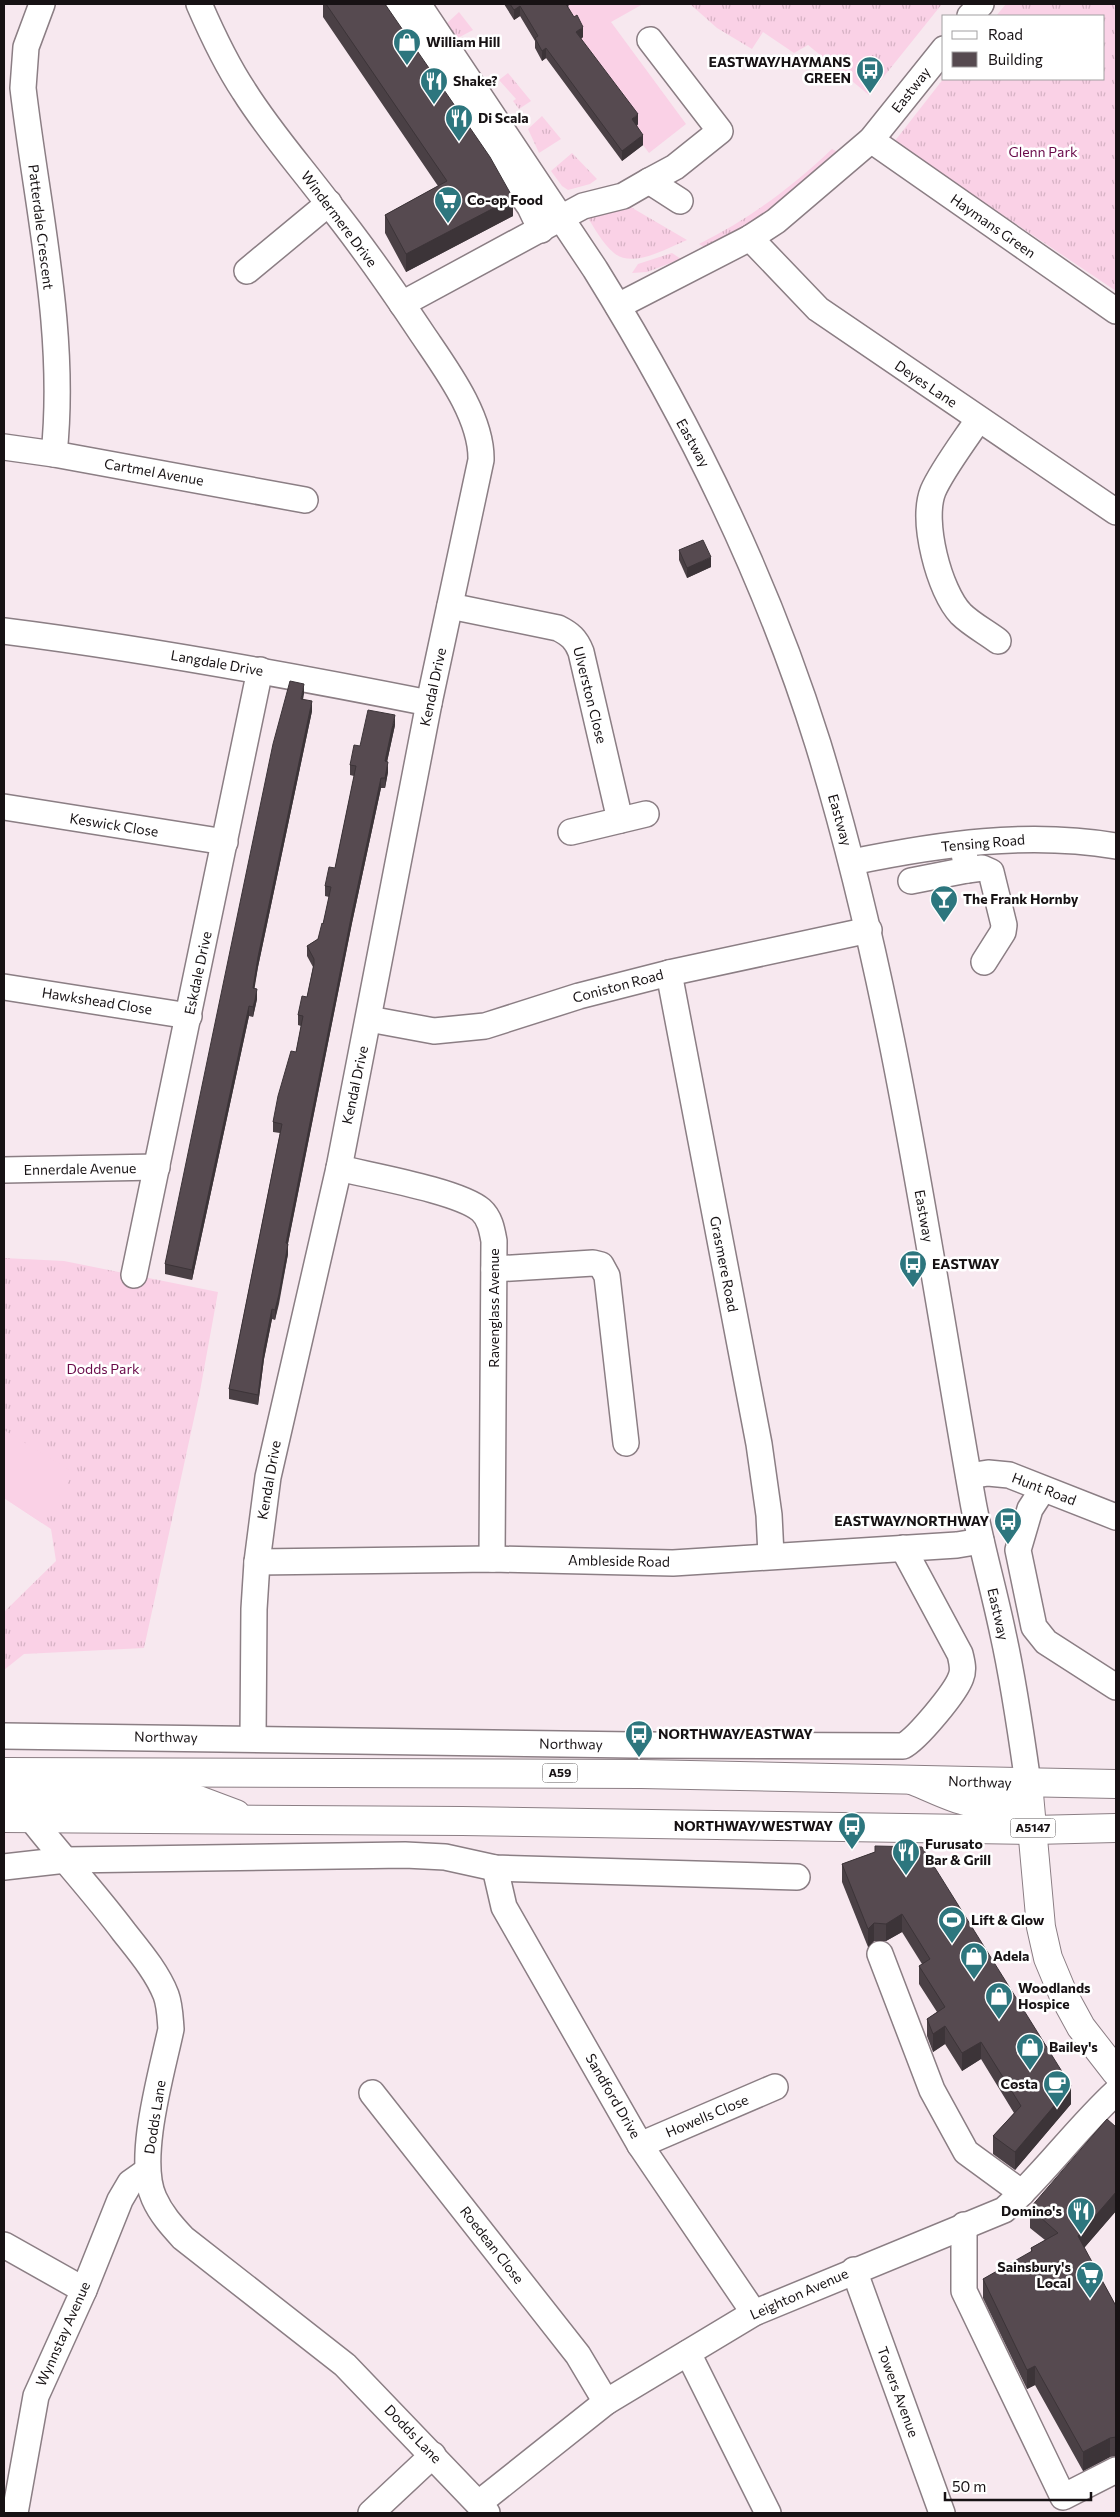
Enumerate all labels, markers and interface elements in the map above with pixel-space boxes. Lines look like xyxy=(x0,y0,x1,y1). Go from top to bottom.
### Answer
legend xyxy=(942,15,1105,80)
text: Road xyxy=(988,25,1023,43)
shop icon: William Hill xyxy=(392,27,422,66)
place label: William Hill xyxy=(426,33,500,50)
text: Building xyxy=(988,50,1043,68)
place label: EASTWAY/HAYMANS GREEN xyxy=(709,53,851,86)
bus stop icon: EASTWAY/HAYMANS GREEN xyxy=(855,55,885,94)
street label: Eastway xyxy=(888,64,934,116)
restaurant icon: Shake? xyxy=(419,66,449,105)
place label: Shake? xyxy=(453,72,498,89)
restaurant icon: Di Scala xyxy=(444,103,474,142)
place label: Di Scala xyxy=(478,109,529,126)
park label: Glenn Park xyxy=(1008,143,1078,160)
street label: Patterdale Crescent xyxy=(25,163,58,291)
street label: Windermere Drive xyxy=(298,167,381,270)
supermarket icon: Co-op Food xyxy=(433,185,463,224)
street label: Haymans Green xyxy=(947,190,1039,261)
place label: Co-op Food xyxy=(467,191,543,208)
street label: Deyes Lane xyxy=(892,356,961,411)
street label: Eastway xyxy=(673,415,714,470)
street label: Cartmel Avenue xyxy=(103,454,205,489)
street label: Ulverston Close xyxy=(570,644,611,745)
street label: Langdale Drive xyxy=(169,646,265,679)
street label: Kendal Drive xyxy=(416,646,449,728)
street label: Eastway xyxy=(825,792,856,848)
street label: Keswick Close xyxy=(68,809,160,840)
street label: Tensing Road xyxy=(940,830,1026,855)
bar icon: The Frank Hornby xyxy=(929,884,959,923)
place label: The Frank Hornby xyxy=(963,890,1079,907)
street label: Eskdale Drive xyxy=(180,930,215,1016)
street label: Coniston Road xyxy=(571,965,665,1006)
street label: Hawkshead Close xyxy=(41,983,153,1018)
street label: Kendal Drive xyxy=(338,1044,371,1126)
street label: Ennerdale Avenue xyxy=(23,1159,137,1178)
street label: Eastway xyxy=(912,1188,937,1244)
street label: Grasmere Road xyxy=(707,1215,742,1313)
street label: Ravenglass Avenue xyxy=(485,1248,502,1368)
bus stop icon: EASTWAY xyxy=(898,1249,928,1288)
place label: EASTWAY xyxy=(932,1255,1000,1272)
park label: Dodds Park xyxy=(66,1360,140,1377)
street label: Kendal Drive xyxy=(253,1439,284,1521)
street label: Hunt Road xyxy=(1010,1469,1079,1509)
bus stop icon: EASTWAY/NORTHWAY xyxy=(993,1506,1023,1545)
place label: EASTWAY/NORTHWAY xyxy=(834,1512,989,1529)
street label: Ambleside Road xyxy=(568,1551,670,1570)
street label: Eastway xyxy=(984,1586,1013,1642)
bus stop icon: NORTHWAY/EASTWAY xyxy=(624,1719,654,1758)
place label: NORTHWAY/EASTWAY xyxy=(658,1725,813,1742)
street label: Northway xyxy=(134,1727,198,1746)
street label: Northway xyxy=(539,1734,603,1753)
road number: A59 xyxy=(542,1764,578,1782)
street label: Northway xyxy=(948,1772,1012,1791)
bus stop icon: NORTHWAY/WESTWAY xyxy=(837,1811,867,1850)
place label: NORTHWAY/WESTWAY xyxy=(674,1817,833,1834)
road number: A5147 xyxy=(1010,1819,1056,1838)
place label: Furusato Bar & Grill xyxy=(925,1835,991,1868)
restaurant icon: Furusato Bar & Grill xyxy=(891,1837,921,1876)
sports icon: Lift & Glow xyxy=(937,1905,967,1944)
place label: Lift & Glow xyxy=(971,1911,1045,1928)
shop icon: Adela xyxy=(959,1941,989,1980)
place label: Adela xyxy=(993,1947,1029,1964)
place label: Woodlands Hospice xyxy=(1018,1979,1091,2012)
shop icon: Woodlands Hospice xyxy=(984,1981,1014,2020)
shop icon: Bailey's xyxy=(1015,2032,1045,2071)
place label: Bailey's xyxy=(1049,2038,1098,2055)
street label: Sandford Drive xyxy=(582,2050,645,2141)
cafe icon: Costa xyxy=(1042,2069,1072,2108)
place label: Costa xyxy=(1000,2075,1038,2092)
street label: Dodds Lane xyxy=(140,2079,169,2155)
street label: Howells Close xyxy=(663,2090,751,2141)
restaurant icon: Domino's xyxy=(1066,2196,1096,2235)
place label: Domino's xyxy=(1001,2202,1062,2219)
street label: Roedean Close xyxy=(457,2203,528,2287)
place label: Sainsbury's Local xyxy=(997,2258,1071,2291)
supermarket icon: Sainsbury's Local xyxy=(1075,2260,1105,2299)
street label: Leighton Avenue xyxy=(747,2264,851,2323)
street label: Wynnstay Avenue xyxy=(32,2279,93,2389)
street label: Towers Avenue xyxy=(874,2344,923,2440)
street label: Dodds Lane xyxy=(381,2401,445,2466)
scale bar xyxy=(945,2470,1091,2502)
text: 50 m xyxy=(952,2477,986,2495)

